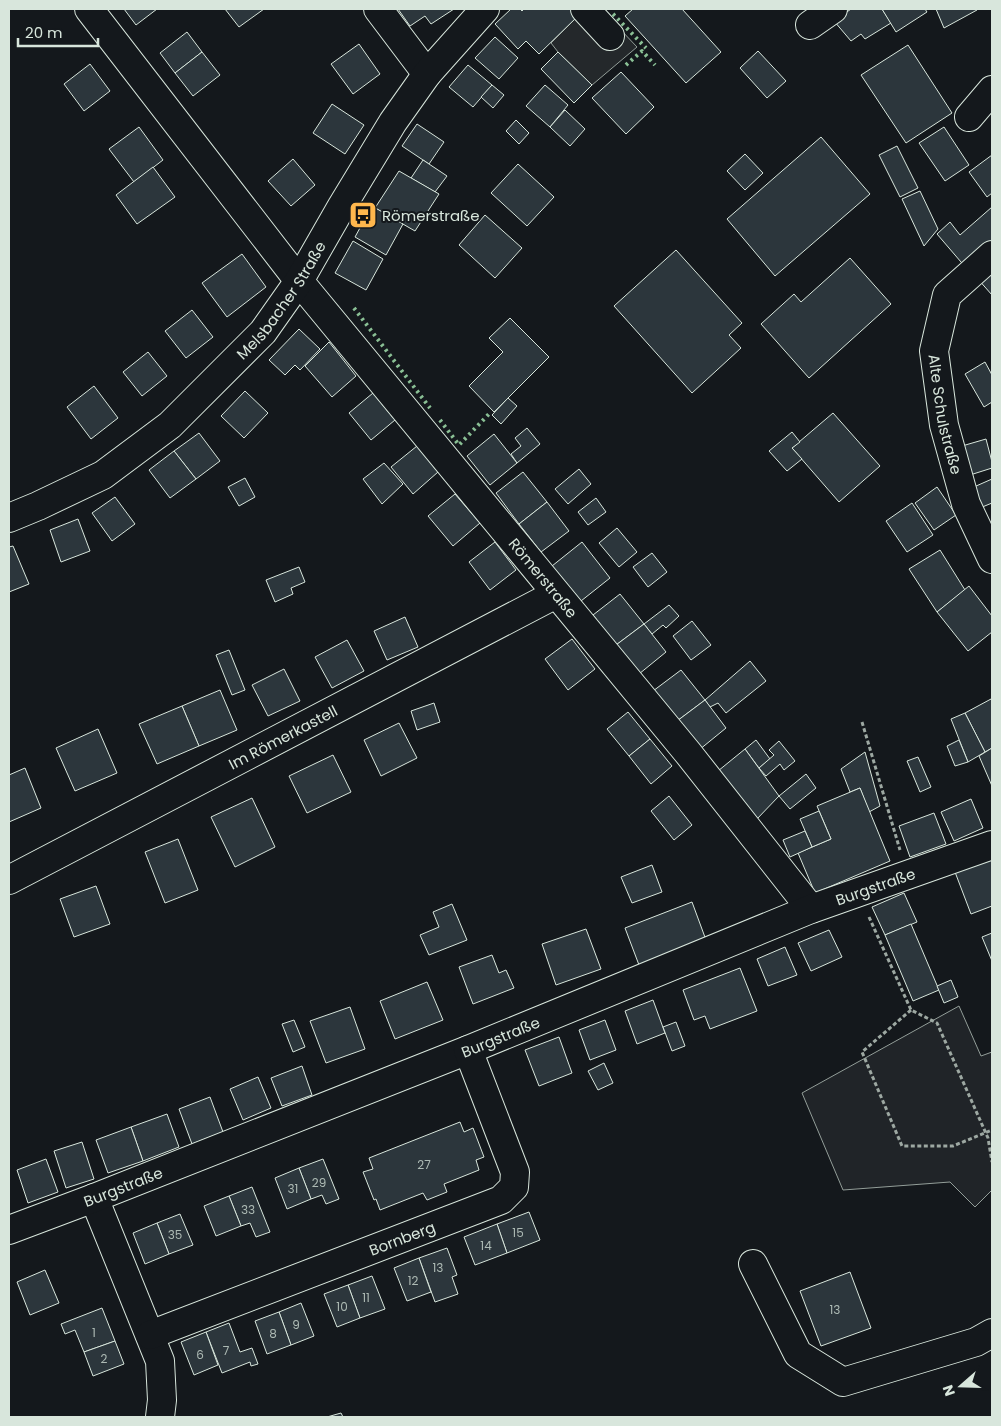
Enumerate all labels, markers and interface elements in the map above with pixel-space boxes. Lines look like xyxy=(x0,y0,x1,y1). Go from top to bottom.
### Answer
scale bar xyxy=(18,15,98,47)
text: 20 m xyxy=(25,22,63,43)
bus stop icon: Römerstraße xyxy=(348,200,378,230)
place label: Römerstraße xyxy=(382,205,480,226)
street label: Melsbacher Straße xyxy=(231,237,330,364)
street label: Alte Schulstraße xyxy=(924,353,968,477)
street label: Römerstraße xyxy=(504,533,583,622)
street label: Im Römerkastell xyxy=(225,700,341,774)
street label: Burgstraße xyxy=(833,863,918,910)
street label: Burgstraße xyxy=(458,1011,543,1062)
house number: 27 xyxy=(417,1156,431,1173)
street label: Burgstraße xyxy=(81,1161,166,1211)
house number: 29 xyxy=(312,1174,326,1191)
house number: 31 xyxy=(288,1180,298,1197)
house number: 33 xyxy=(241,1201,255,1218)
street label: Bornberg xyxy=(366,1216,438,1260)
house number: 15 xyxy=(512,1224,524,1241)
house number: 35 xyxy=(168,1226,182,1243)
house number: 14 xyxy=(480,1237,492,1254)
house number: 13 xyxy=(433,1259,443,1276)
house number: 12 xyxy=(408,1272,418,1289)
house number: 11 xyxy=(362,1289,370,1306)
house number: 10 xyxy=(336,1298,348,1315)
house number: 13 xyxy=(830,1301,840,1318)
house number: 9 xyxy=(292,1316,300,1333)
house number: 1 xyxy=(92,1324,96,1341)
house number: 8 xyxy=(269,1325,277,1342)
house number: 7 xyxy=(223,1342,230,1359)
house number: 6 xyxy=(196,1346,204,1363)
house number: 2 xyxy=(101,1350,108,1367)
north arrow xyxy=(936,1361,986,1411)
text: N xyxy=(938,1382,960,1399)

